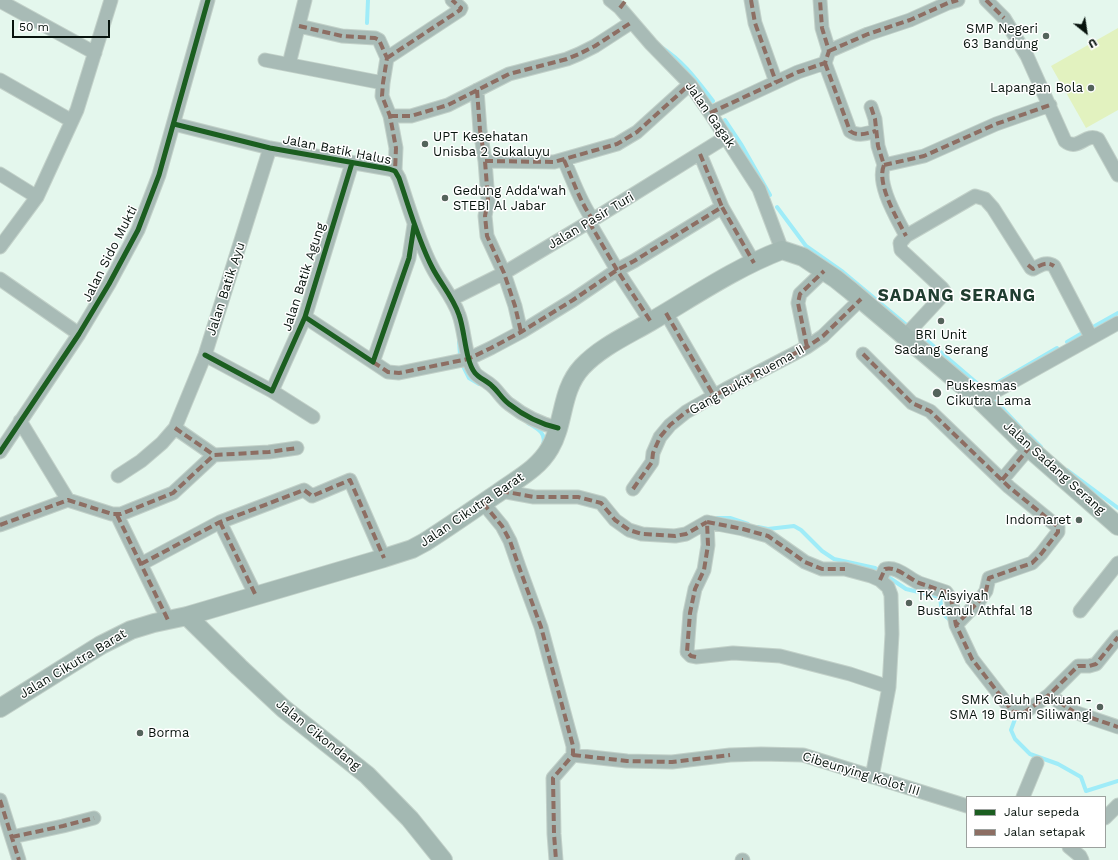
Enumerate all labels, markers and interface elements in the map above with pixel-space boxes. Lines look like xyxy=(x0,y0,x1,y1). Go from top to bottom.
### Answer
scale bar xyxy=(14,12,112,38)
north arrow xyxy=(1066,12,1106,52)
text: 50 m xyxy=(19,20,49,34)
place label: SMP Negeri 63 Bandung xyxy=(963,21,1038,52)
marker: SMP Negeri 63 Bandung xyxy=(1041,31,1051,41)
text: U xyxy=(1086,35,1099,50)
street label: Jalan Gagak xyxy=(682,79,738,151)
place label: Lapangan Bola xyxy=(990,80,1083,96)
marker: Lapangan Bola xyxy=(1086,83,1096,93)
place label: UPT Kesehatan Unisba 2 Sukaluyu xyxy=(433,129,550,160)
street label: Jalan Batik Halus xyxy=(281,132,393,168)
marker: UPT Kesehatan Unisba 2 Sukaluyu xyxy=(420,139,430,149)
place label: Gedung Adda'wah STEBI Al Jabar xyxy=(453,183,566,214)
street label: Jalan Pasir Turi xyxy=(545,189,637,253)
marker: Gedung Adda'wah STEBI Al Jabar xyxy=(440,193,450,203)
street label: Jalan Sido Mukti xyxy=(79,203,141,305)
street label: Jalan Batik Agung xyxy=(279,221,329,333)
street label: Jalan Batik Ayu xyxy=(204,240,248,338)
district label: SADANG SERANG xyxy=(878,286,1036,306)
marker: BRI Unit Sadang Serang xyxy=(936,316,946,326)
place label: BRI Unit Sadang Serang xyxy=(894,327,988,358)
street label: Gang Bukit Ruema II xyxy=(687,342,807,418)
place label: Puskesmas Cikutra Lama xyxy=(946,378,1031,409)
marker: Puskesmas Cikutra Lama xyxy=(931,387,943,399)
street label: Jalan Sadang Serang xyxy=(1000,418,1108,518)
street label: Jalan Cikutra Barat xyxy=(417,469,527,551)
place label: Indomaret xyxy=(1006,512,1071,528)
marker: Indomaret xyxy=(1074,515,1084,525)
place label: TK Aisyiyah Bustanul Athfal 18 xyxy=(917,588,1033,619)
marker: TK Aisyiyah Bustanul Athfal 18 xyxy=(904,598,914,608)
street label: Jalan Cikutra Barat xyxy=(17,626,129,702)
place label: SMK Galuh Pakuan - SMA 19 Bumi Siliwangi xyxy=(950,692,1092,723)
street label: Jalan Cikondang xyxy=(273,696,363,774)
marker: SMK Galuh Pakuan - SMA 19 Bumi Siliwangi xyxy=(1095,702,1105,712)
place label: Borma xyxy=(148,725,189,741)
marker: Borma xyxy=(135,728,145,738)
street label: Cibeunying Kolot III xyxy=(800,749,922,799)
legend xyxy=(966,796,1106,848)
text: Jalur sepeda xyxy=(1004,805,1079,819)
text: Jalan setapak xyxy=(1004,825,1085,839)

